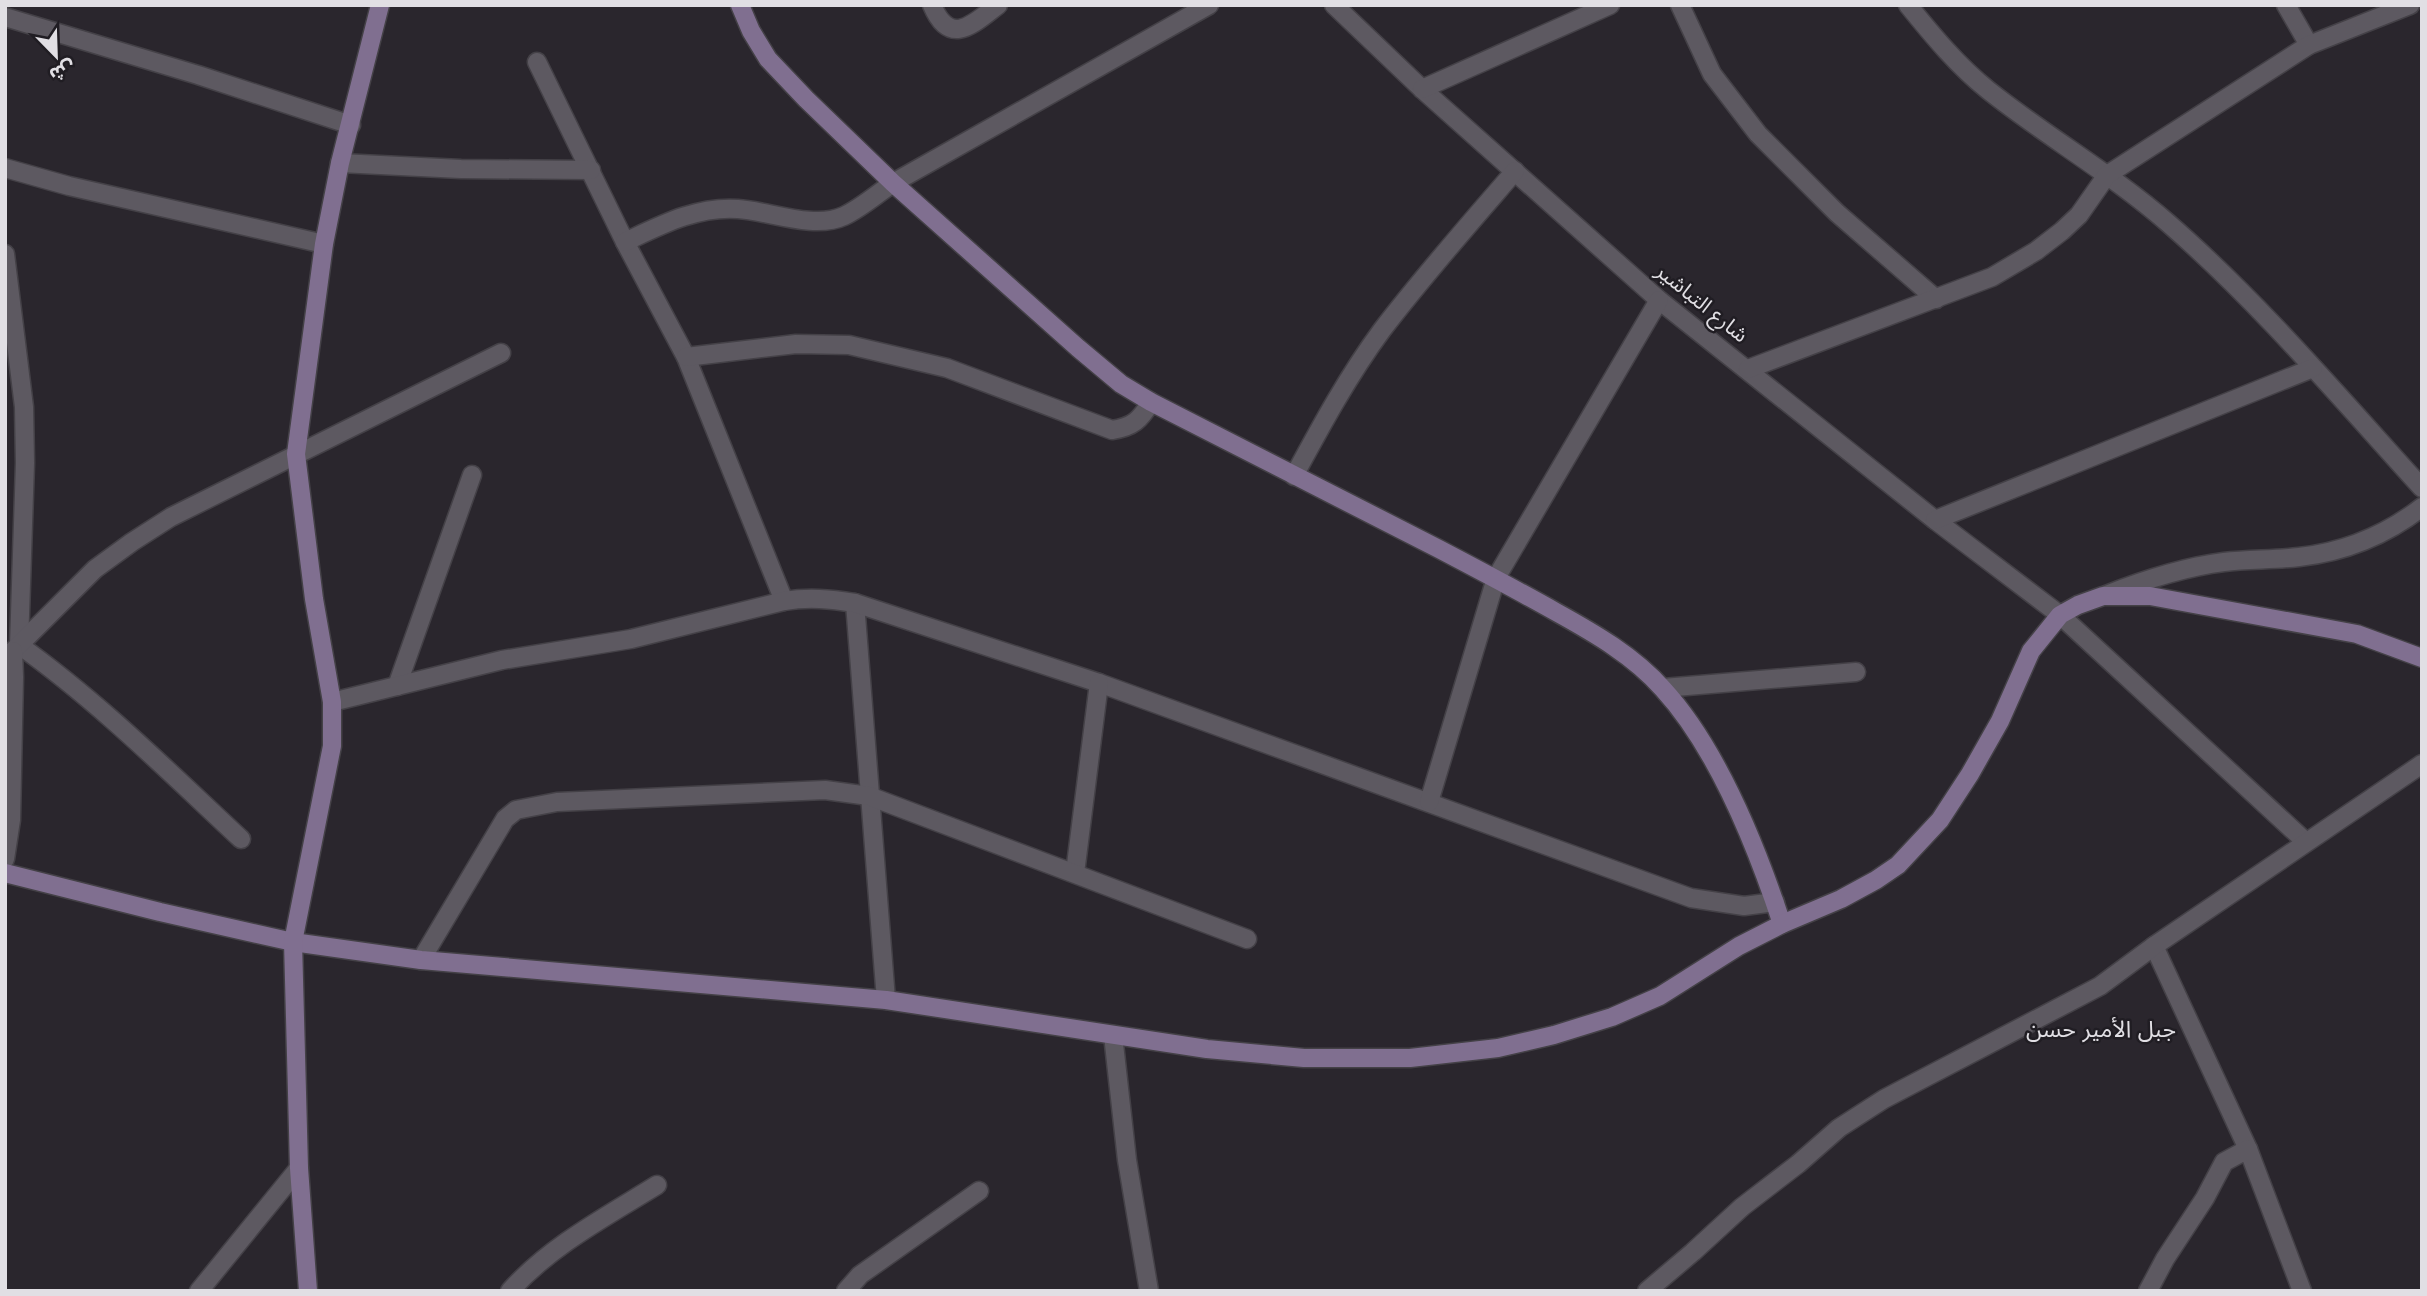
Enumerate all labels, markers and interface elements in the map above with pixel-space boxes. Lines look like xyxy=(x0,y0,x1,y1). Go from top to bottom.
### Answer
north arrow xyxy=(21,21,91,91)
text: ش xyxy=(46,56,79,87)
street label: شارع التباشير xyxy=(1649,257,1753,350)
district label: جبل الأمير حسن xyxy=(2026,1015,2176,1043)

